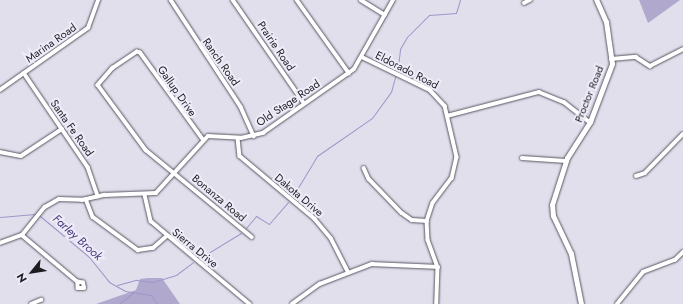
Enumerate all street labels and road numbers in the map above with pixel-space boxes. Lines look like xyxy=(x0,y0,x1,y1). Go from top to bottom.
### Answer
street label: Prairie Road xyxy=(255,19,297,73)
street label: Marina Road xyxy=(23,21,79,65)
street label: Ranch Road xyxy=(200,36,242,88)
street label: Eldorado Road xyxy=(373,48,441,92)
street label: Gallup Drive xyxy=(155,63,199,119)
street label: Proctor Road xyxy=(572,64,606,124)
street label: Old Stage Road xyxy=(254,77,322,129)
street label: Santa Fe Road xyxy=(48,97,96,159)
street label: Dakota Drive xyxy=(272,171,326,219)
street label: Bonanza Road xyxy=(189,172,249,224)
street label: Sierra Drive xyxy=(169,226,221,270)

